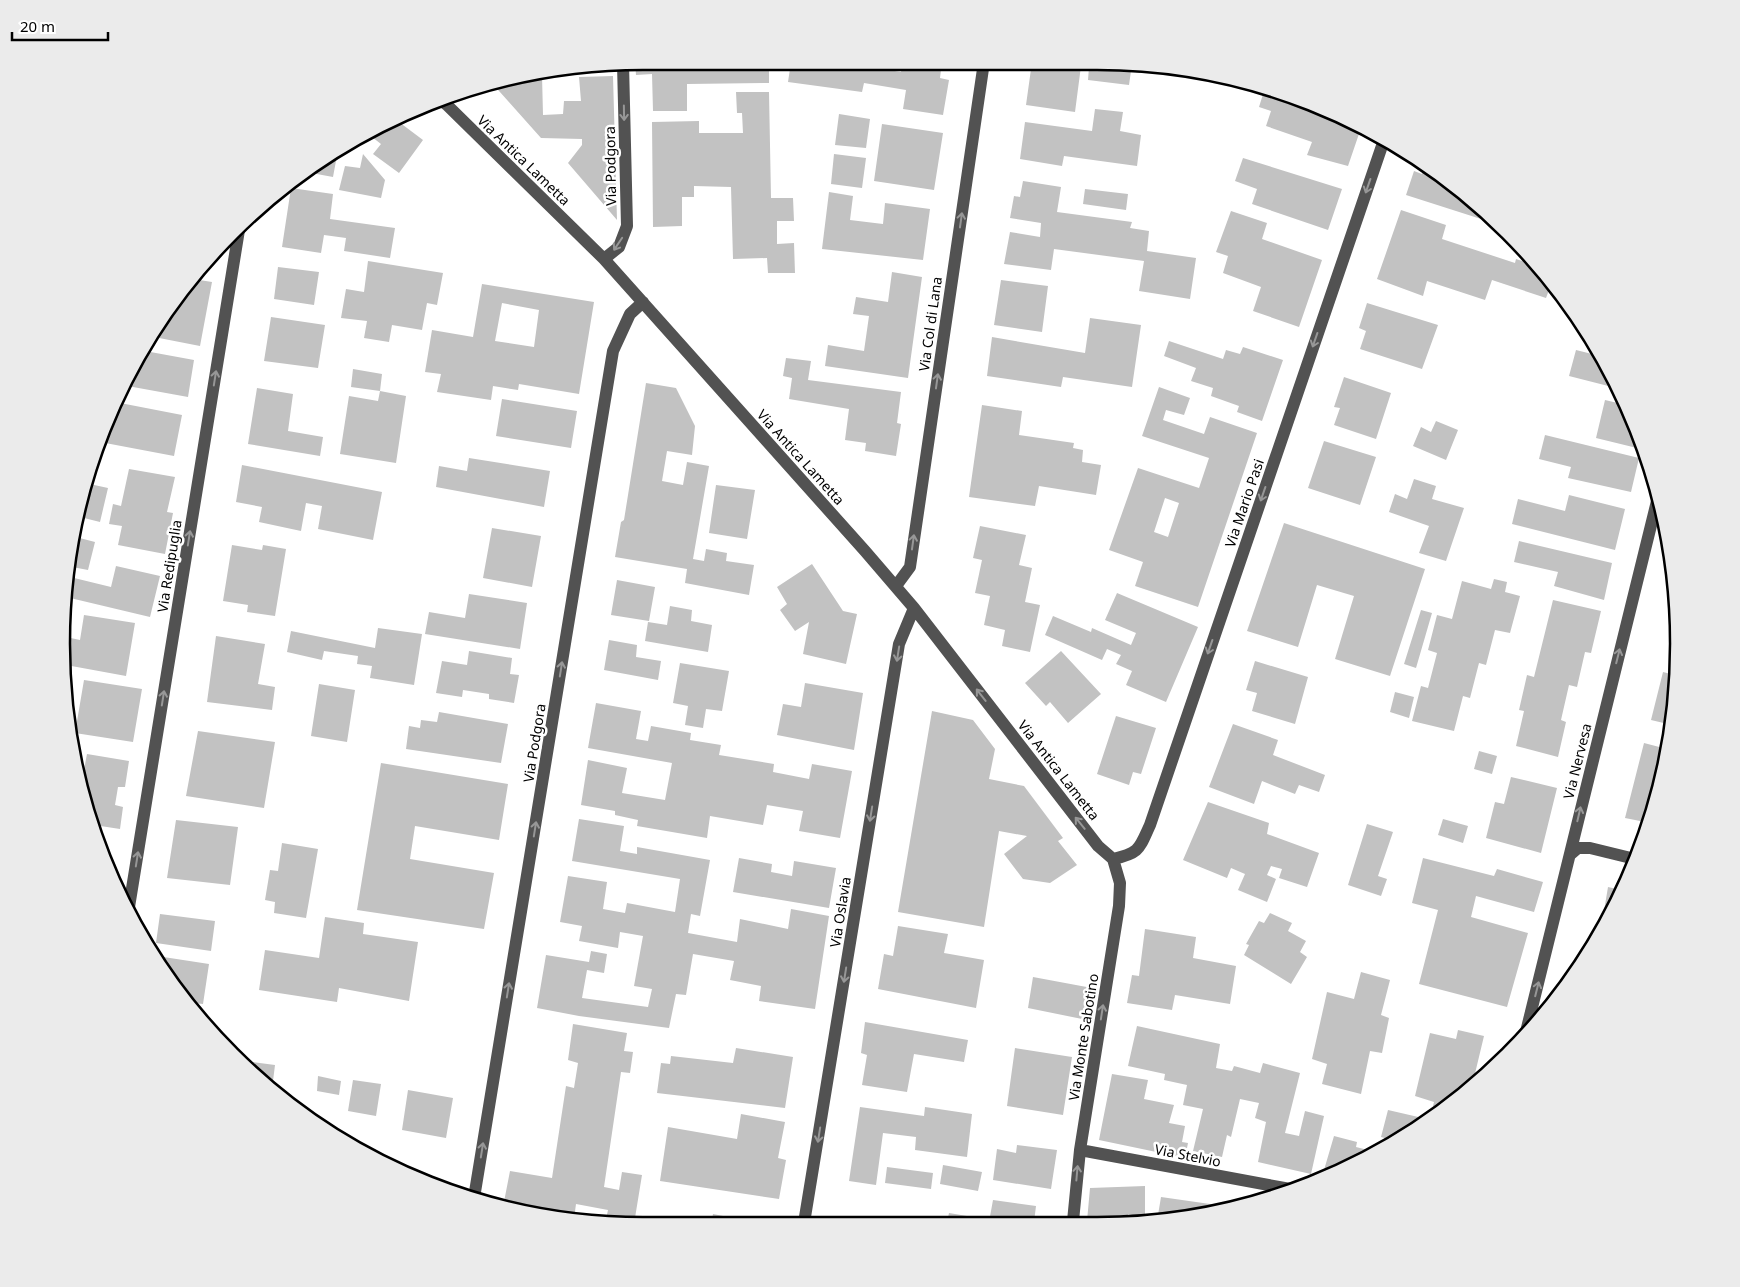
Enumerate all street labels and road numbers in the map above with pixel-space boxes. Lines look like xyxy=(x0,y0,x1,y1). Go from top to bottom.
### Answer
street label: Via Antica Lametta xyxy=(473,111,575,209)
street label: Via Podgora xyxy=(600,126,620,206)
street label: Via Col di Lana xyxy=(914,275,946,373)
street label: Via Antica Lametta xyxy=(753,405,849,509)
street label: Via Mario Pasi xyxy=(1220,456,1268,550)
street label: Via Redipuglia xyxy=(152,518,186,614)
street label: Via Podgora xyxy=(518,702,550,784)
street label: Via Antica Lametta xyxy=(1014,716,1104,824)
street label: Via Nervesa xyxy=(1558,721,1596,801)
street label: Via Oslavia xyxy=(825,875,855,949)
street label: Via Monte Sabotino xyxy=(1064,972,1102,1102)
street label: Via Stelvio xyxy=(1153,1139,1223,1171)

